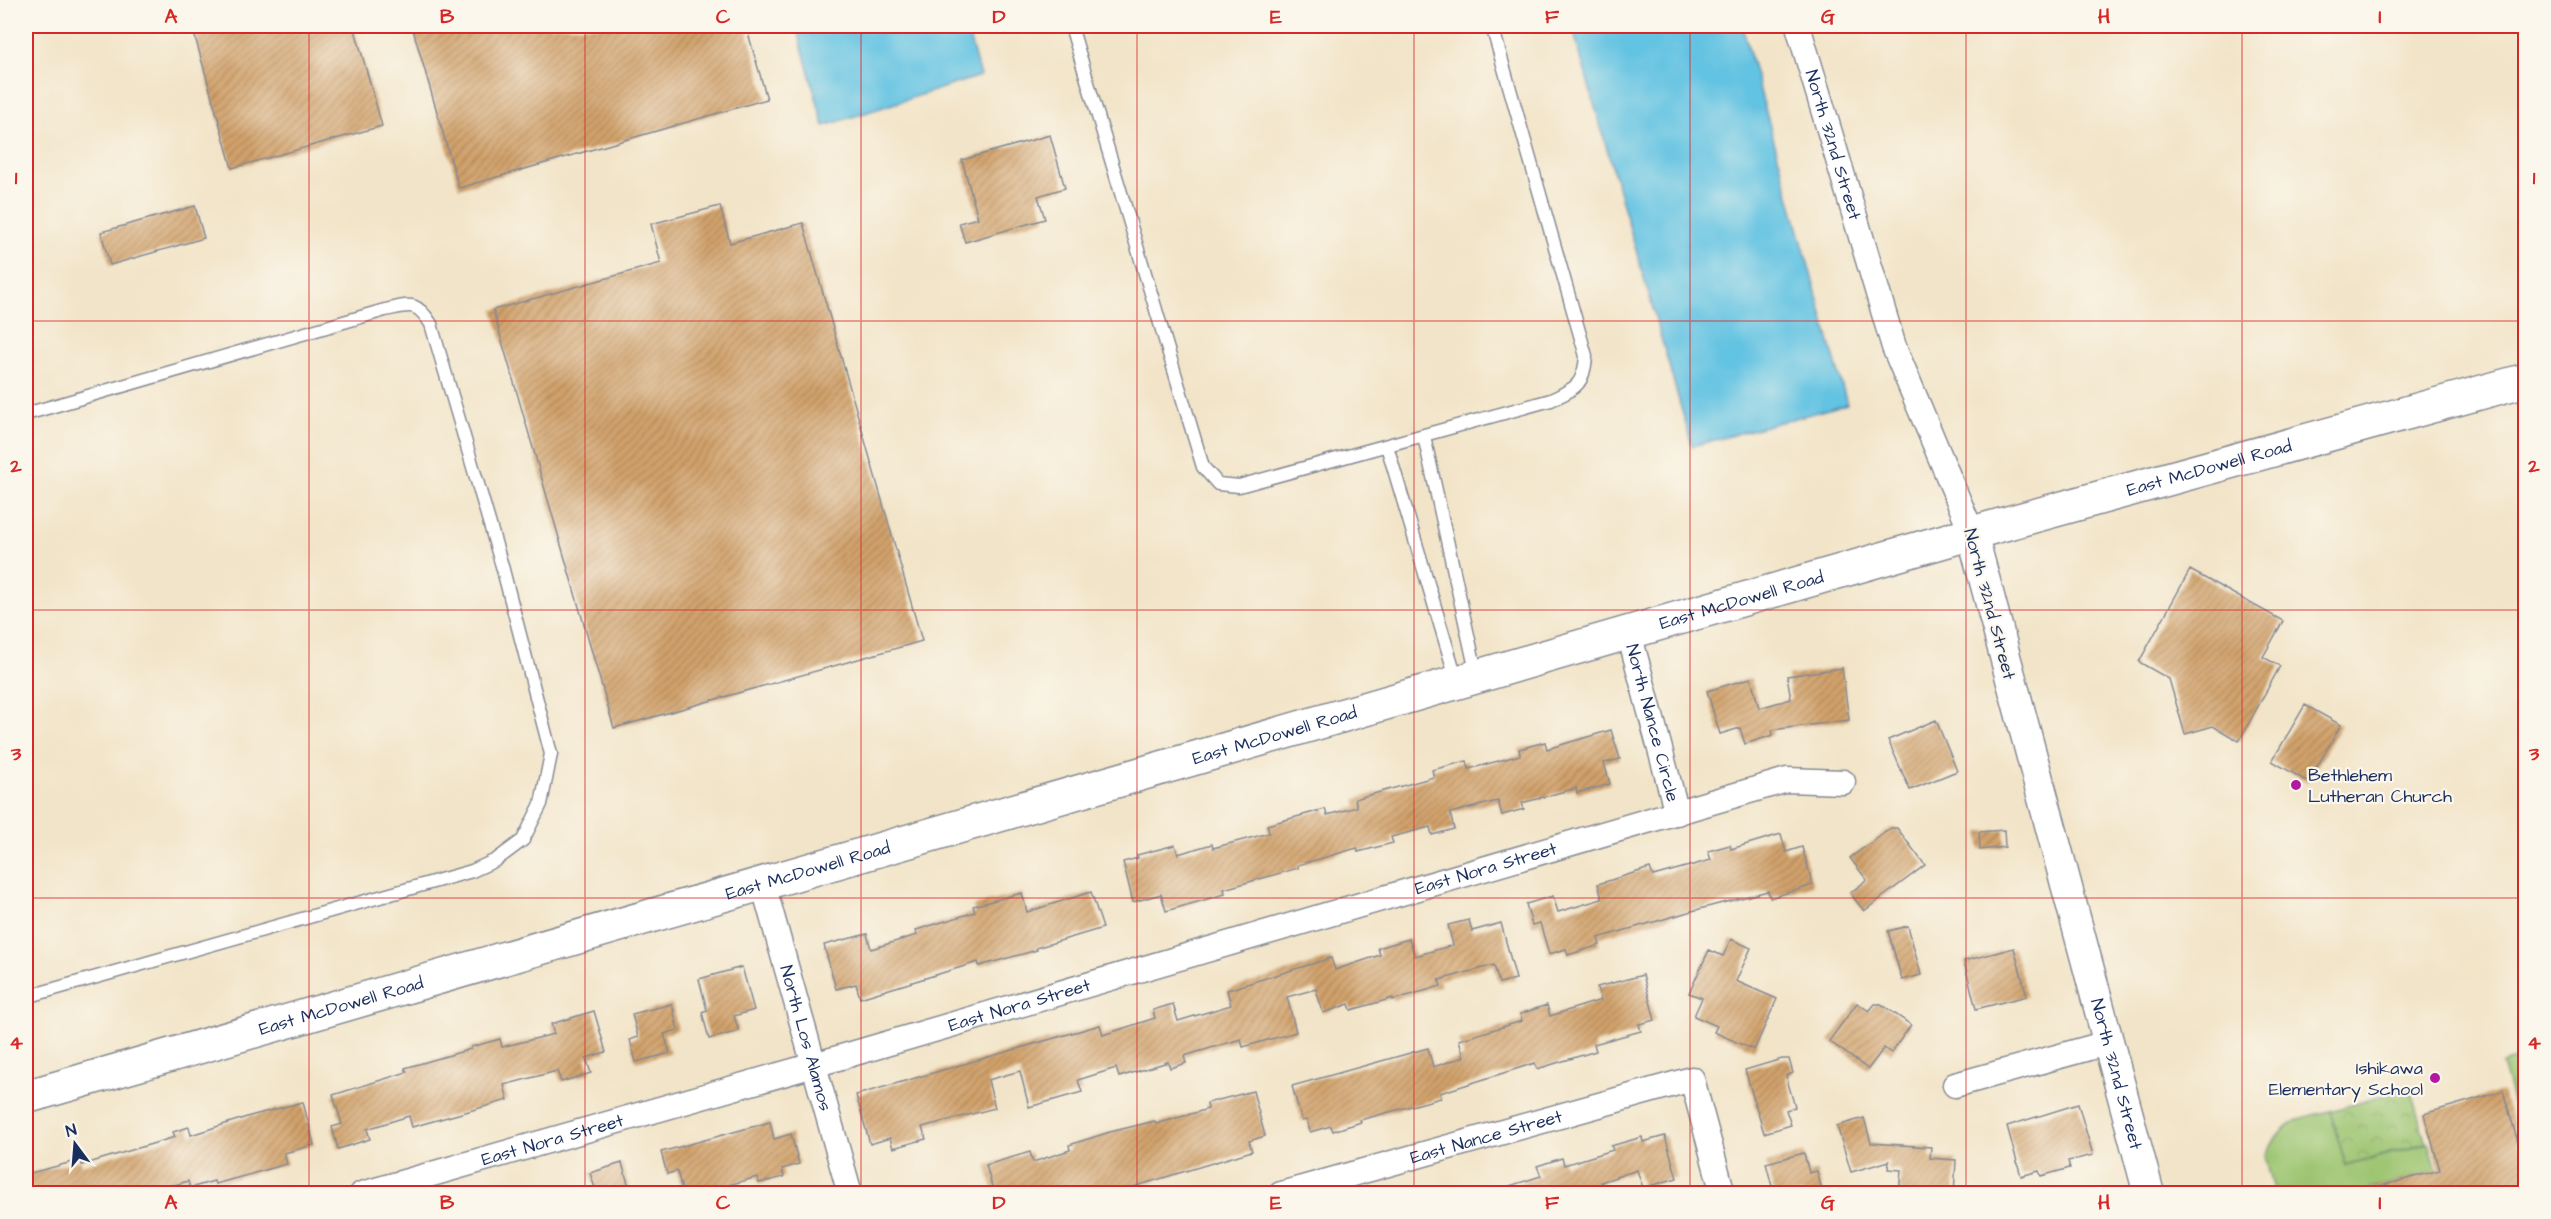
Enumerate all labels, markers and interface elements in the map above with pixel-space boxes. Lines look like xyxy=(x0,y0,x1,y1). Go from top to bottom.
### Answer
text: A xyxy=(165,3,178,31)
text: B xyxy=(440,3,455,31)
text: C xyxy=(716,3,731,31)
text: D xyxy=(993,3,1006,31)
text: E xyxy=(1270,3,1282,31)
text: F xyxy=(1545,3,1560,31)
text: G xyxy=(1821,3,1835,31)
text: H xyxy=(2098,3,2110,31)
text: I xyxy=(2378,3,2382,31)
street label: North 32nd Street xyxy=(1799,67,1867,224)
text: 1 xyxy=(15,164,18,192)
text: 1 xyxy=(2533,164,2536,192)
street label: East McDowell Road xyxy=(2124,433,2294,503)
text: 2 xyxy=(9,452,22,480)
text: 2 xyxy=(2527,452,2540,480)
street label: North 32nd Street xyxy=(1957,526,2022,683)
street label: East McDowell Road xyxy=(1656,565,1827,636)
street label: North Nance Circle xyxy=(1620,641,1685,805)
street label: East McDowell Road xyxy=(1190,700,1360,771)
text: 3 xyxy=(10,740,22,768)
text: 3 xyxy=(2528,740,2540,768)
place label: Bethlehem Lutheran Church xyxy=(2308,763,2452,809)
marker: Bethlehem Lutheran Church xyxy=(2289,778,2303,792)
street label: East McDowell Road xyxy=(723,835,893,907)
street label: East Nora Street xyxy=(1412,836,1560,901)
street label: North Los Alamos xyxy=(773,962,838,1114)
street label: East McDowell Road xyxy=(256,971,426,1042)
street label: East Nora Street xyxy=(946,973,1094,1038)
street label: North 32nd Street xyxy=(2084,996,2149,1153)
text: 4 xyxy=(9,1029,23,1057)
text: 4 xyxy=(2527,1029,2541,1057)
place label: Ishikawa Elementary School xyxy=(2269,1056,2423,1103)
marker: Ishikawa Elementary School xyxy=(2428,1071,2442,1085)
street label: East Nance Street xyxy=(1407,1104,1566,1170)
street label: East Nora Street xyxy=(479,1108,627,1172)
north arrow xyxy=(45,1114,105,1174)
text: N xyxy=(63,1119,79,1142)
text: A xyxy=(165,1189,178,1217)
text: B xyxy=(440,1189,455,1217)
text: C xyxy=(716,1189,731,1217)
text: D xyxy=(993,1189,1006,1217)
text: E xyxy=(1270,1189,1282,1217)
text: F xyxy=(1545,1189,1560,1217)
text: G xyxy=(1821,1189,1835,1217)
text: H xyxy=(2098,1189,2110,1217)
text: I xyxy=(2378,1189,2382,1217)

